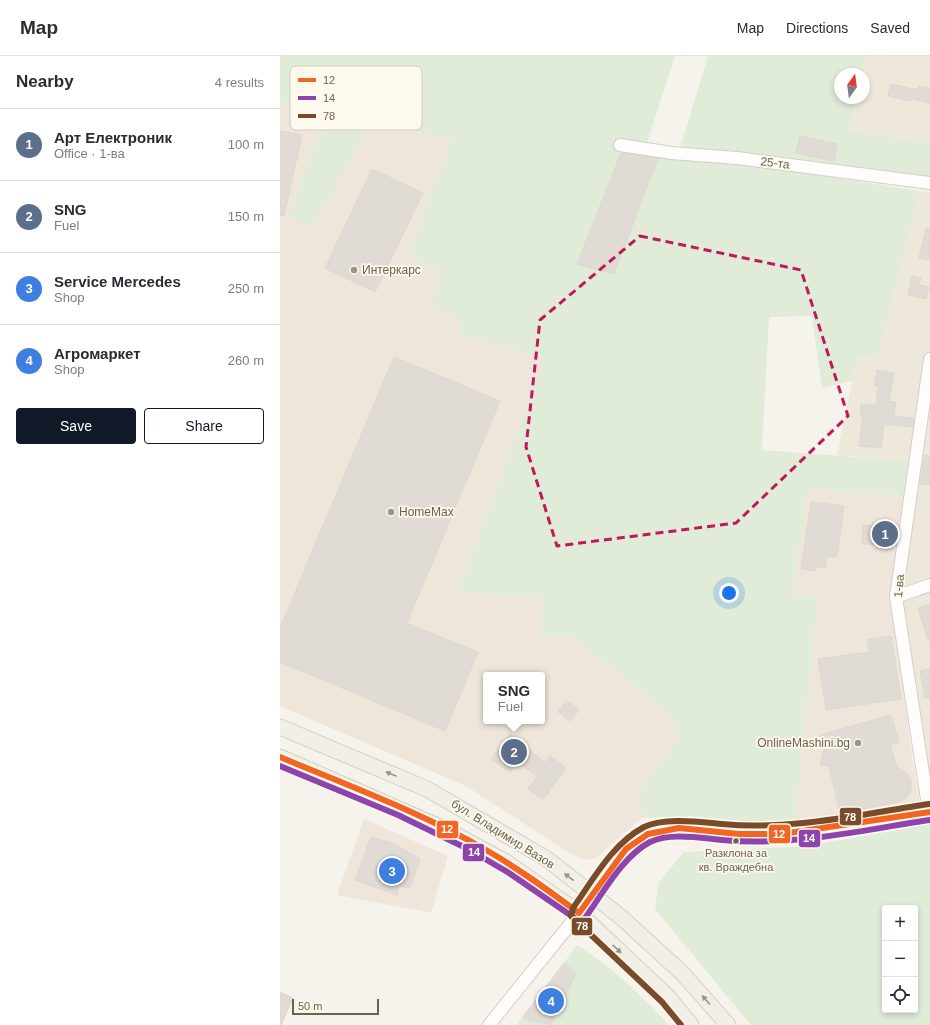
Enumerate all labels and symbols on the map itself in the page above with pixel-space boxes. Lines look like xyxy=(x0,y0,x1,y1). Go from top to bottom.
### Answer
legend xyxy=(290,66,422,130)
north arrow xyxy=(834,68,870,104)
text: 12 xyxy=(323,74,335,86)
text: 14 xyxy=(323,92,335,104)
text: 78 xyxy=(323,110,335,122)
street label: 25-та xyxy=(760,154,791,172)
place label: Интеркарс xyxy=(362,263,421,277)
marker: Интеркарс xyxy=(349,265,359,275)
place label: HomeMax xyxy=(399,505,454,519)
marker: HomeMax xyxy=(386,507,396,517)
pin: 1 xyxy=(872,519,898,549)
street label: 1-ва xyxy=(891,573,907,598)
your location xyxy=(719,583,739,603)
place label: ОnlineMashini.bg xyxy=(757,736,850,750)
pin: 2 xyxy=(501,737,527,767)
marker: ОnlineMashini.bg xyxy=(853,738,863,748)
one-way arrow xyxy=(385,771,397,777)
street label: бул. Владимир Вазов xyxy=(449,796,557,872)
line badge: 78 xyxy=(839,807,862,826)
text: 78 xyxy=(844,811,856,823)
line badge: 12 xyxy=(436,820,459,839)
text: 12 xyxy=(441,823,453,835)
line badge: 12 xyxy=(768,824,791,844)
text: 12 xyxy=(773,828,785,840)
line badge: 14 xyxy=(798,829,821,848)
text: 14 xyxy=(803,832,816,844)
marker: Разклона за кв. Враждебна xyxy=(731,836,741,846)
line badge: 14 xyxy=(462,843,485,862)
text: 14 xyxy=(468,846,481,858)
place label: Разклона за кв. Враждебна xyxy=(699,847,774,873)
pin: 3 xyxy=(379,856,405,886)
one-way arrow xyxy=(564,873,575,882)
line badge: 78 xyxy=(571,917,593,936)
text: 78 xyxy=(576,920,588,932)
one-way arrow xyxy=(612,945,622,954)
pin: 4 xyxy=(538,986,564,1016)
one-way arrow xyxy=(701,994,710,1005)
scale bar xyxy=(292,997,379,1016)

